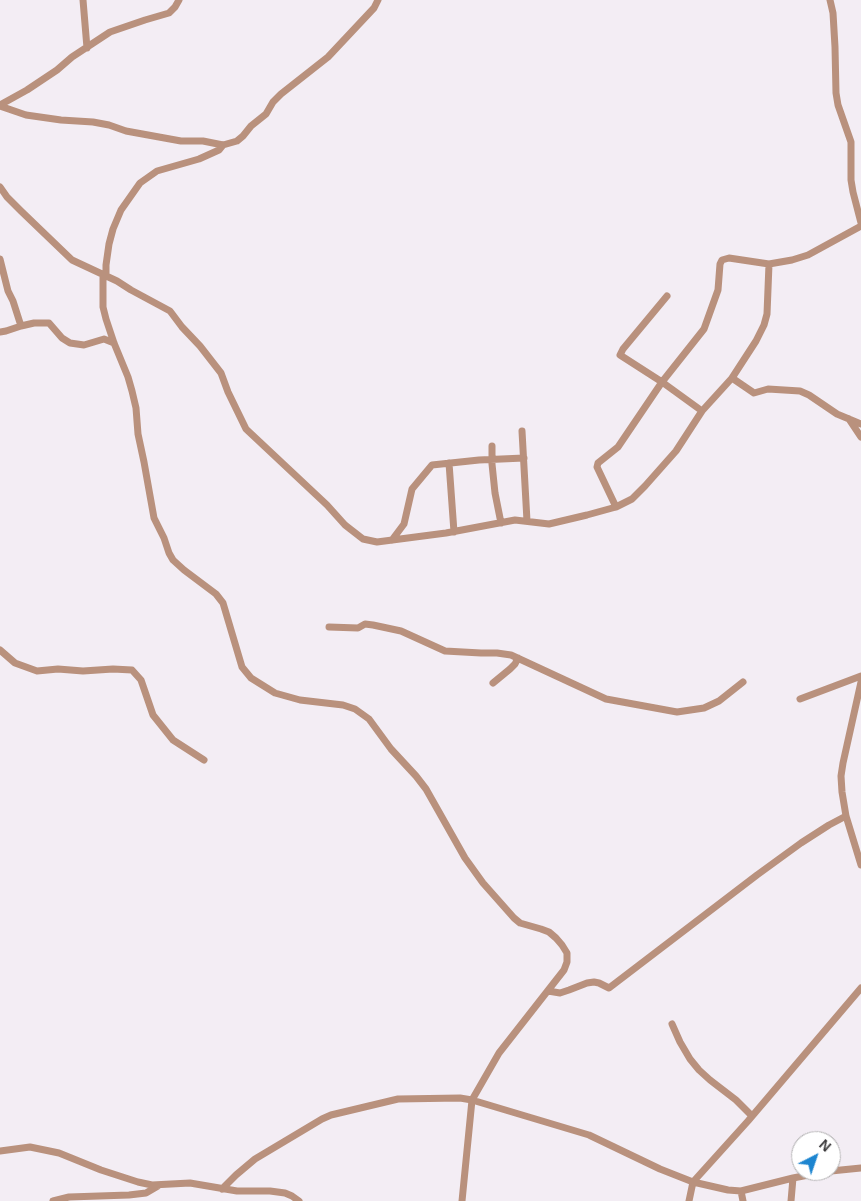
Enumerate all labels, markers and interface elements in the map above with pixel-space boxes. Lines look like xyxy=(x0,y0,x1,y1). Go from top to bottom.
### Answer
north arrow xyxy=(791,1131,841,1181)
text: N xyxy=(816,1136,834,1155)

